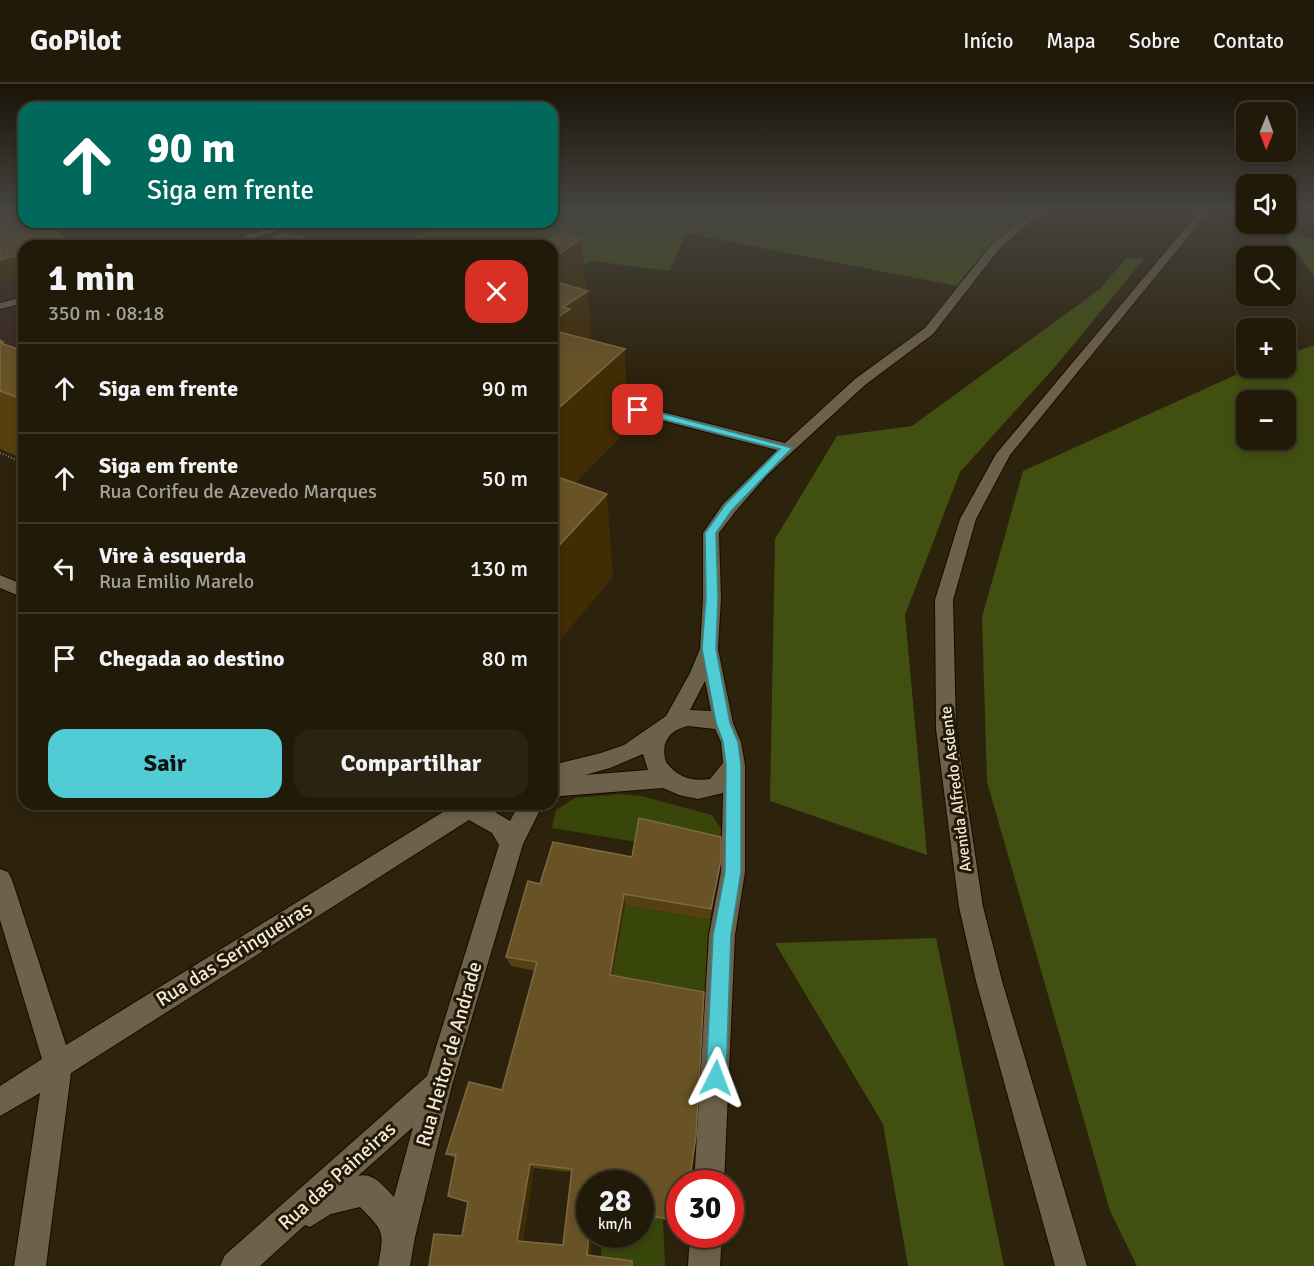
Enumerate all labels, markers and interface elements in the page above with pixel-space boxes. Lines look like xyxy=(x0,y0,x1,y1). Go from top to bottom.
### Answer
text: GoPilot xyxy=(30,24,121,58)
text: Início xyxy=(963,28,1013,54)
text: Mapa xyxy=(1046,28,1096,54)
text: Sobre xyxy=(1129,28,1180,54)
text: Contato xyxy=(1213,28,1284,54)
north arrow xyxy=(1236,102,1296,162)
map controls xyxy=(1236,102,1296,450)
text: 90 m xyxy=(147,123,236,174)
icon: ahead xyxy=(48,126,126,204)
text: Siga em frente xyxy=(147,174,314,207)
button: sound xyxy=(1236,174,1296,234)
button: search xyxy=(1236,246,1296,306)
text: 1 min xyxy=(48,256,135,301)
button: close xyxy=(465,260,528,323)
text: 350 m · 08:18 xyxy=(48,301,164,326)
button: + xyxy=(1236,318,1296,378)
icon: ahead xyxy=(48,372,81,405)
text: Siga em frente xyxy=(99,375,238,402)
text: 90 m xyxy=(482,375,528,402)
pin xyxy=(612,384,663,435)
button: − xyxy=(1236,390,1296,450)
icon: arrive xyxy=(621,393,654,426)
text: Siga em frente xyxy=(99,452,238,479)
icon: ahead xyxy=(48,462,81,495)
text: 50 m xyxy=(482,465,528,492)
text: Rua Corifeu de Azevedo Marques xyxy=(99,479,377,504)
text: Vire à esquerda xyxy=(99,542,246,569)
icon: left xyxy=(48,552,81,585)
text: 130 m xyxy=(470,555,528,582)
text: Rua Emilio Marelo xyxy=(99,569,254,594)
icon: arrive xyxy=(48,642,81,675)
text: Chegada ao destino xyxy=(99,645,285,672)
text: 80 m xyxy=(482,645,528,672)
street label: Avenida Alfredo Asdente xyxy=(936,705,976,873)
button: Sair xyxy=(48,729,282,798)
button: Compartilhar xyxy=(294,729,528,798)
street label: Rua das Seringueiras xyxy=(151,896,317,1012)
street label: Rua Heitor de Andrade xyxy=(411,959,487,1149)
position arrow xyxy=(684,1046,748,1110)
street label: Rua das Paineiras xyxy=(273,1116,401,1235)
speed limit sign: 30 xyxy=(666,1170,744,1248)
text: 28 xyxy=(599,1183,631,1220)
text: km/h xyxy=(598,1215,632,1233)

